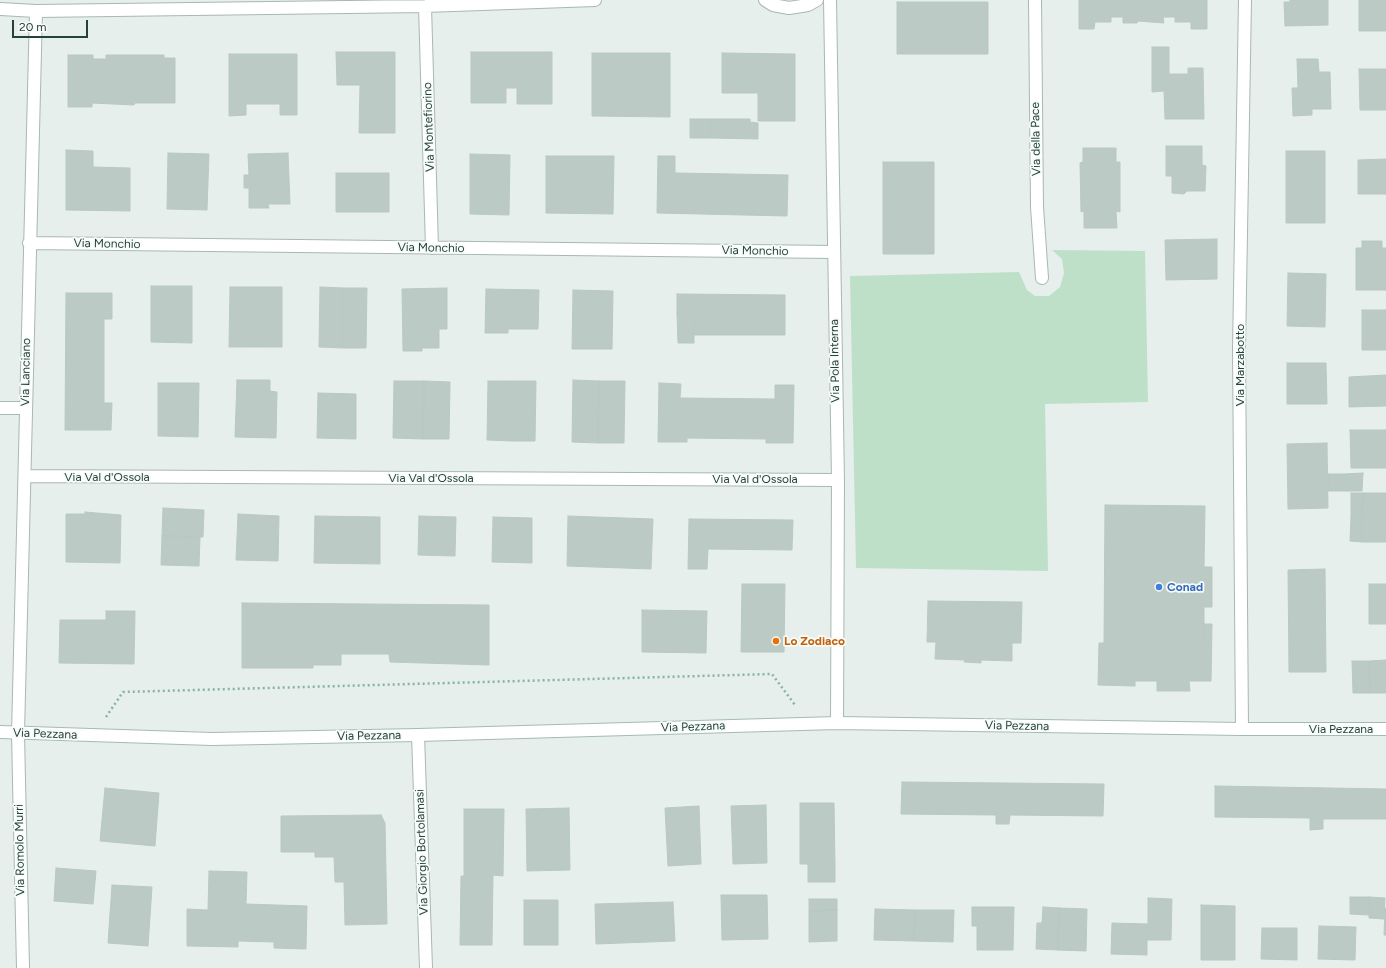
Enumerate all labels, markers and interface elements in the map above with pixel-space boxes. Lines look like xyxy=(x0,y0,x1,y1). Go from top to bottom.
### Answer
scale bar xyxy=(14,12,90,38)
text: 20 m xyxy=(19,20,47,34)
street label: Via Montefiorino xyxy=(420,82,438,172)
street label: Via della Pace xyxy=(1028,102,1044,176)
street label: Via Monchio xyxy=(73,236,141,252)
street label: Via Monchio xyxy=(397,240,465,256)
street label: Via Monchio xyxy=(721,243,789,259)
street label: Via Pola Interna xyxy=(827,319,843,403)
street label: Via Marzabotto xyxy=(1233,324,1247,406)
street label: Via Lanciano xyxy=(18,338,34,406)
street label: Via Val d'Ossola xyxy=(64,470,150,484)
street label: Via Val d'Ossola xyxy=(388,471,474,485)
street label: Via Val d'Ossola xyxy=(712,472,798,486)
place label: Conad xyxy=(1167,580,1203,594)
marker: Conad xyxy=(1154,582,1164,592)
place label: Lo Zodiaco xyxy=(784,634,845,648)
marker: Lo Zodiaco xyxy=(771,636,781,646)
street label: Via Pezzana xyxy=(985,718,1049,734)
street label: Via Pezzana xyxy=(661,719,725,735)
street label: Via Pezzana xyxy=(1309,722,1373,736)
street label: Via Pezzana xyxy=(13,726,77,742)
street label: Via Pezzana xyxy=(337,728,401,744)
street label: Via Giorgio Bortolamasi xyxy=(413,789,431,915)
street label: Via Romolo Murri xyxy=(12,804,28,896)

